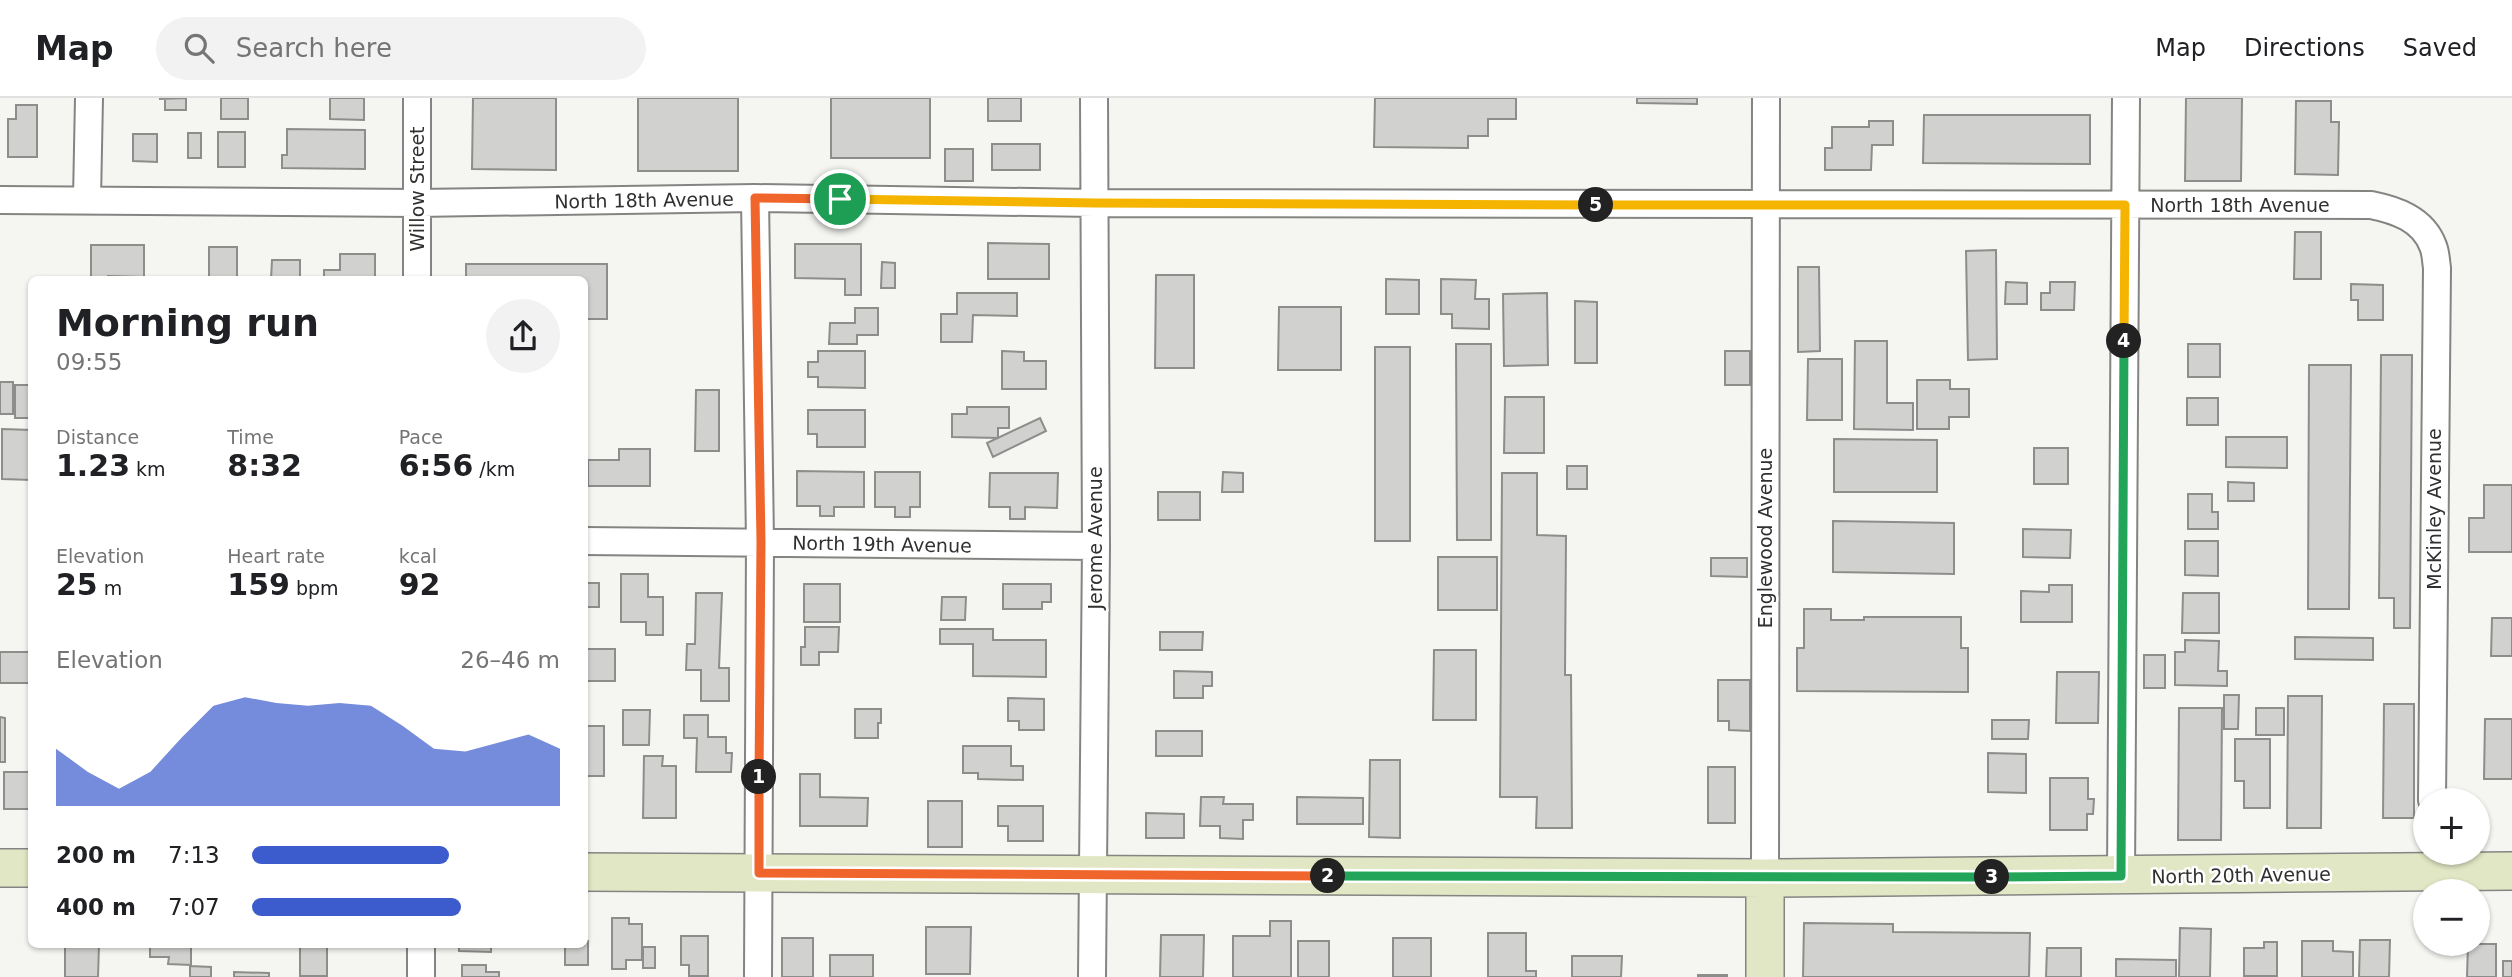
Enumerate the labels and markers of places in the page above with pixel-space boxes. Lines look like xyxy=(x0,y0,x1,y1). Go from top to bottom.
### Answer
pin xyxy=(810,169,870,229)
pin: 5 xyxy=(1578,188,1614,222)
pin: 4 xyxy=(2106,324,2142,358)
pin: 1 xyxy=(742,760,776,794)
pin: 2 xyxy=(1310,858,1346,894)
pin: 3 xyxy=(1974,860,2010,894)

